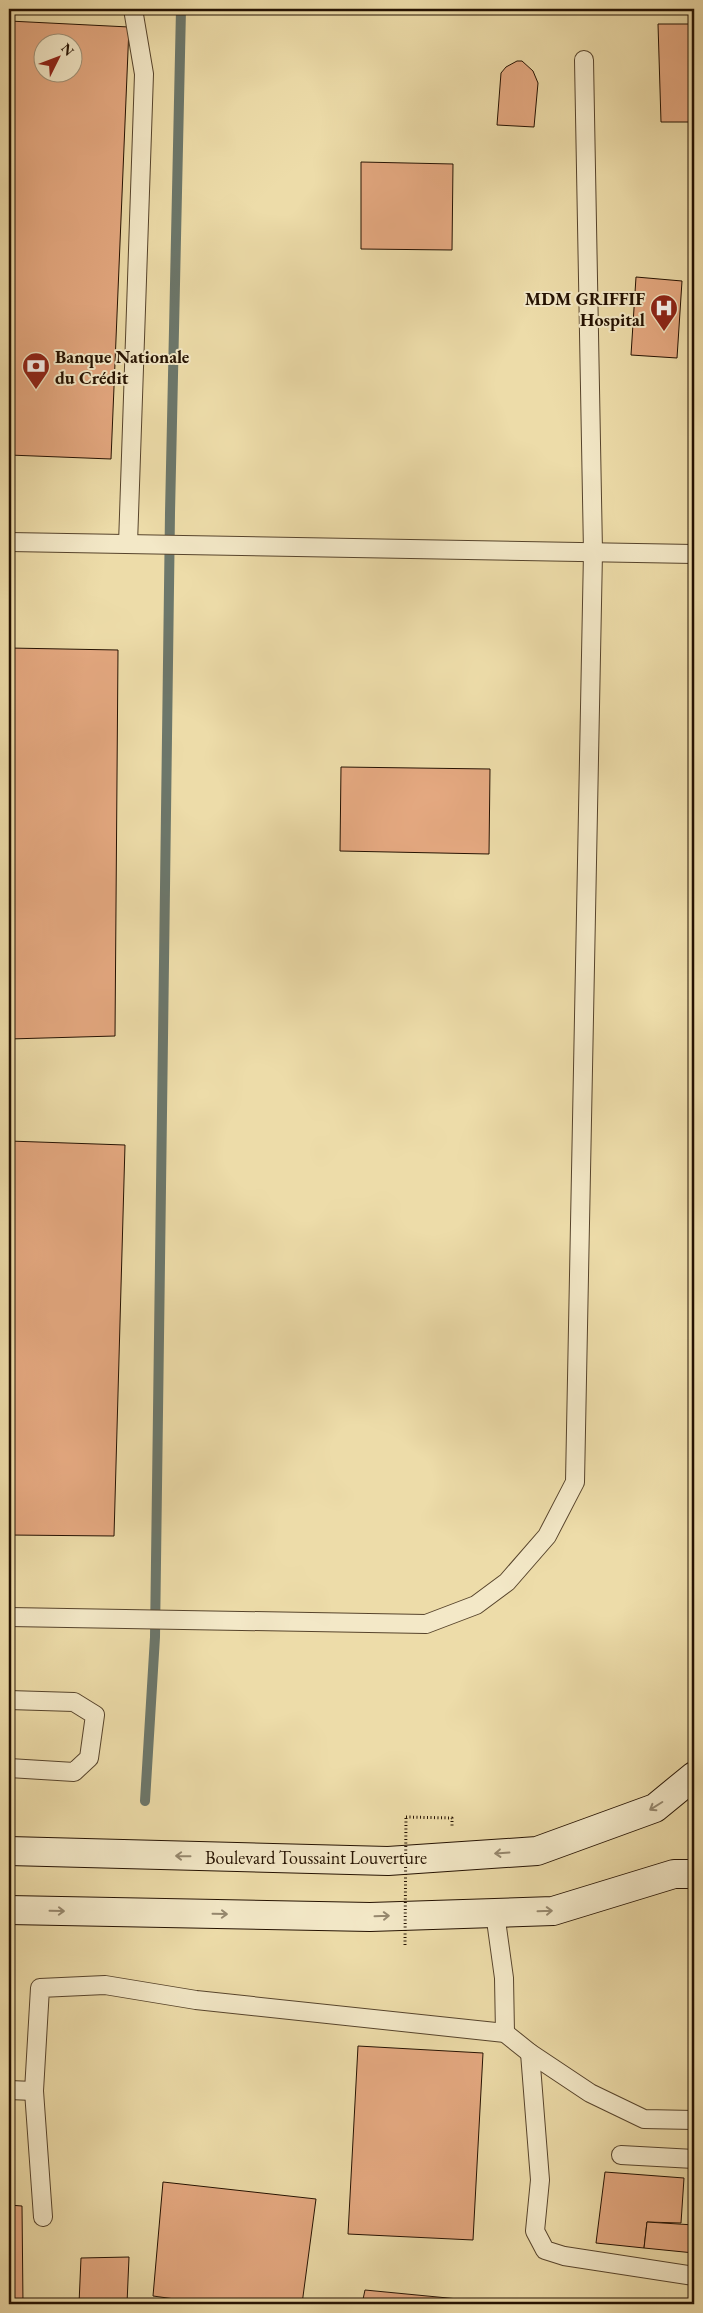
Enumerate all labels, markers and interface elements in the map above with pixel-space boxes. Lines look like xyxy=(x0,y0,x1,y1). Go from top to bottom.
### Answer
north arrow xyxy=(32,32,82,82)
text: N xyxy=(57,39,79,60)
place label: MDM GRIFFIF Hospital xyxy=(525,287,645,331)
hospital icon: MDM GRIFFIF Hospital xyxy=(649,293,679,332)
place label: Banque Nationale du Crédit xyxy=(55,345,190,389)
bank icon: Banque Nationale du Crédit xyxy=(21,351,51,390)
one-way arrow xyxy=(649,1801,663,1811)
street label: Boulevard Toussaint Louverture xyxy=(205,1846,427,1869)
one-way arrow xyxy=(495,1849,511,1858)
one-way arrow xyxy=(175,1851,191,1860)
one-way arrow xyxy=(49,1906,65,1916)
one-way arrow xyxy=(537,1907,553,1916)
one-way arrow xyxy=(212,1909,228,1919)
one-way arrow xyxy=(374,1911,390,1921)

